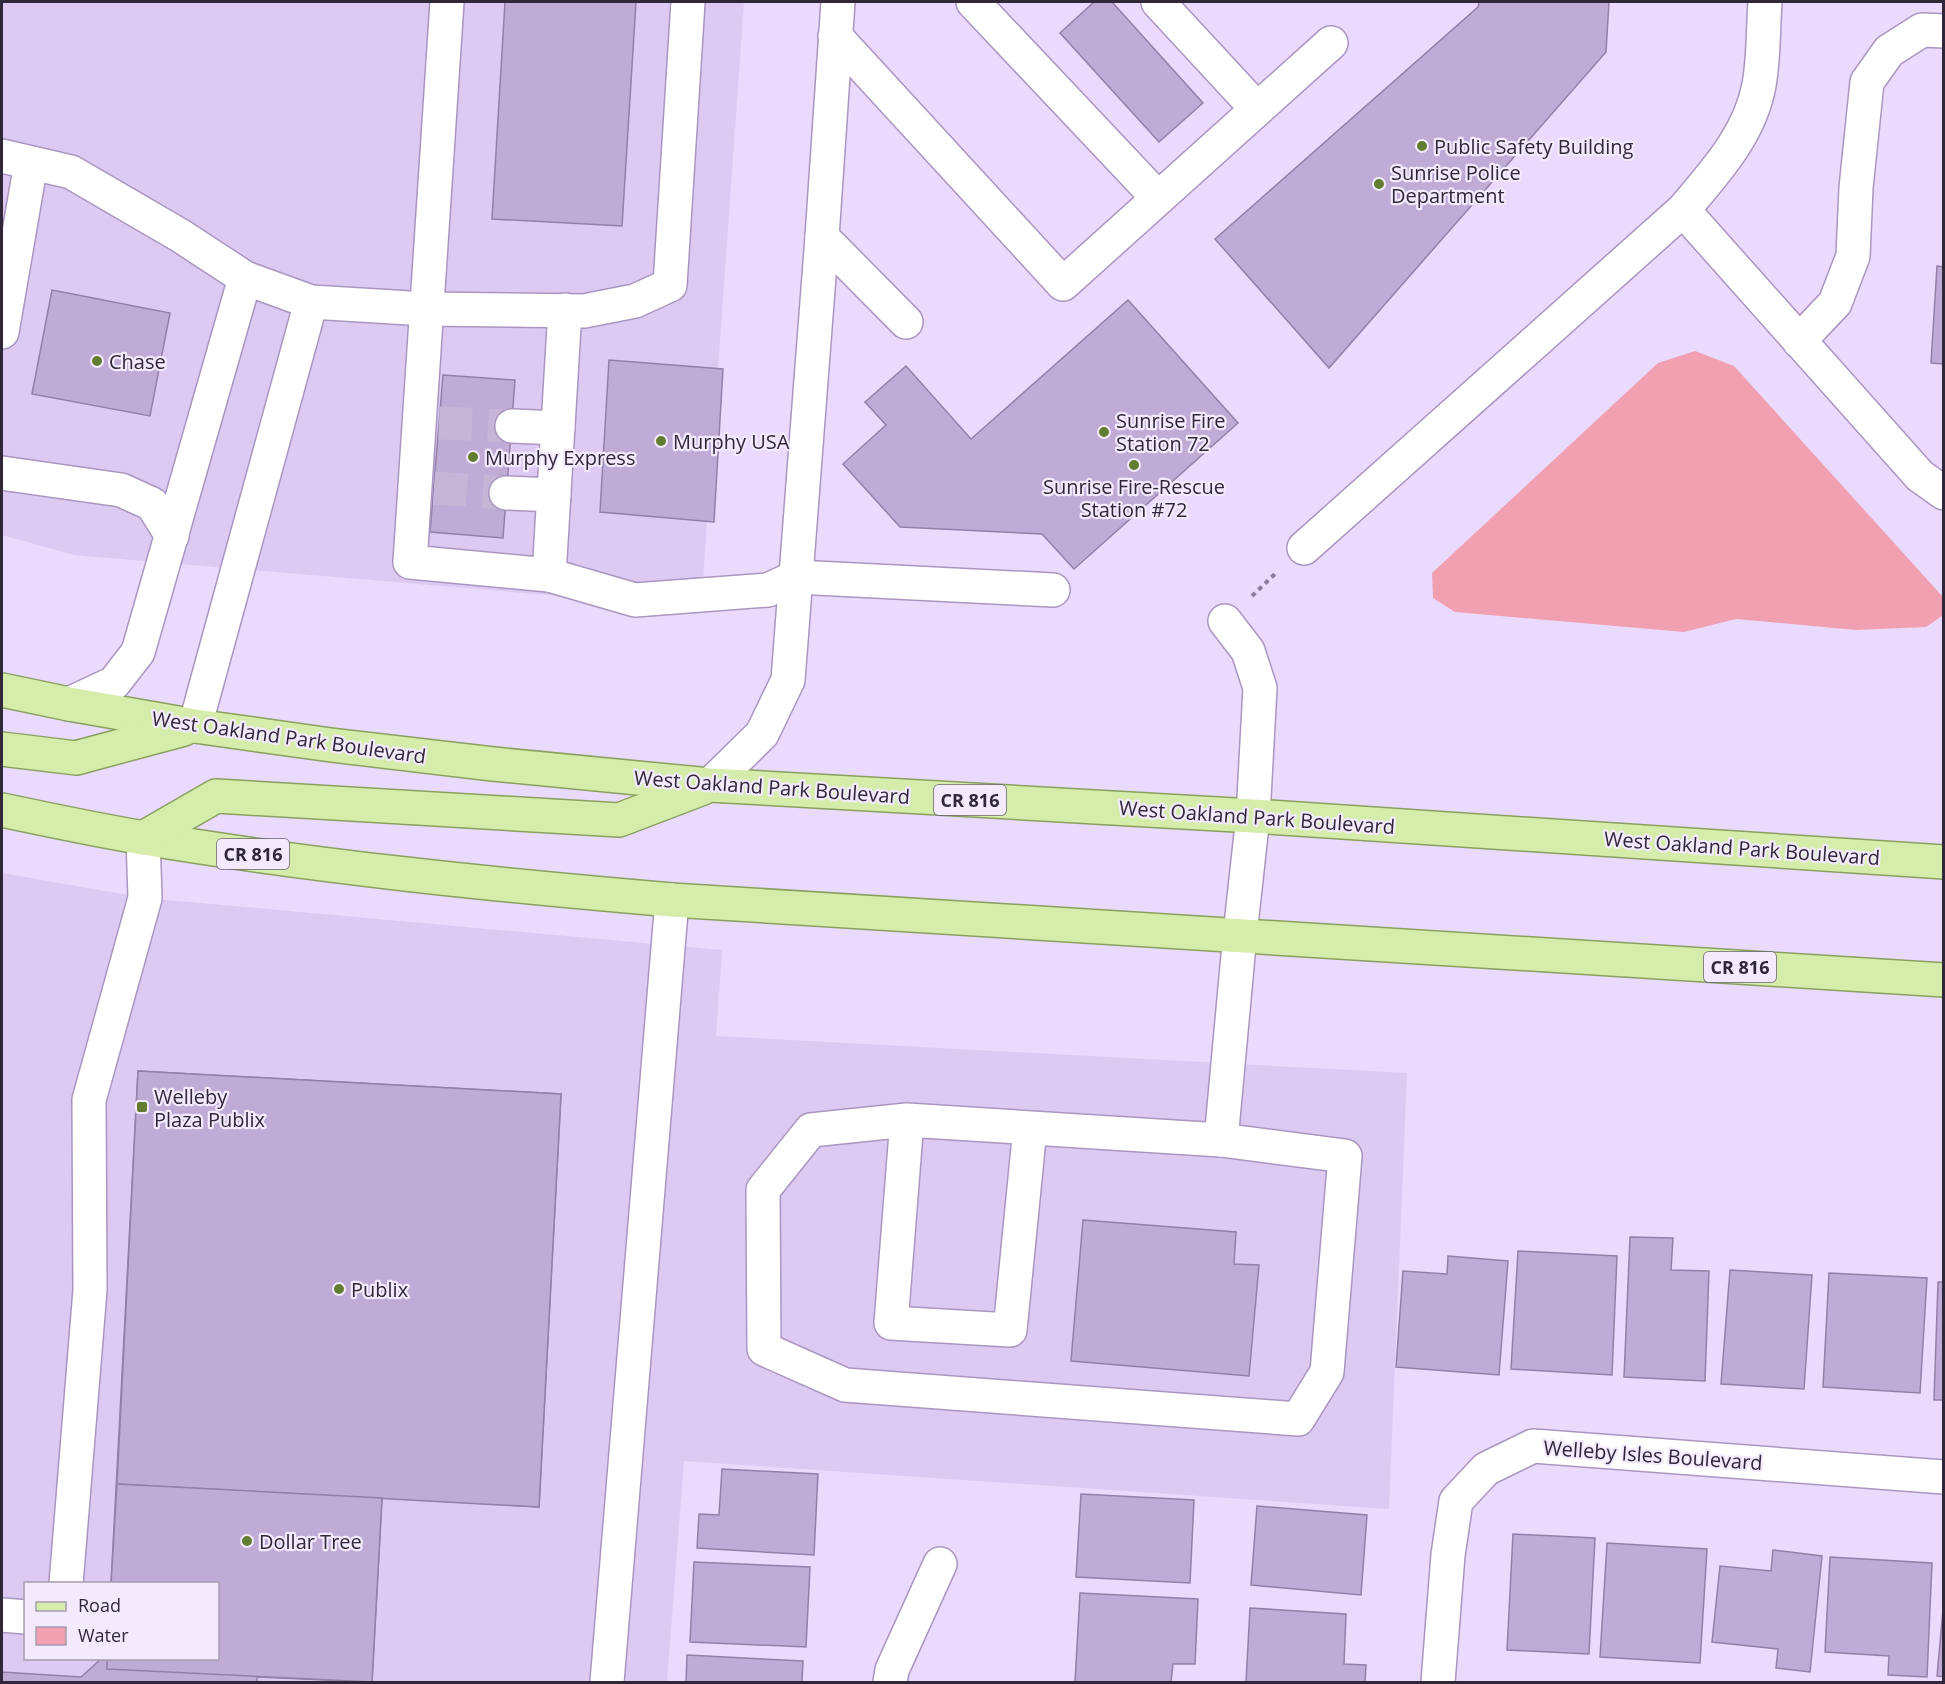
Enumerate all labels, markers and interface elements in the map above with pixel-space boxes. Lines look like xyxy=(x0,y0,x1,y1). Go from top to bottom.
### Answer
place label: Public Safety Building xyxy=(1434,133,1634,160)
marker: Public Safety Building xyxy=(1415,139,1429,153)
place label: Sunrise Police Department xyxy=(1391,159,1521,209)
marker: Sunrise Police Department xyxy=(1372,177,1386,191)
place label: Chase xyxy=(109,348,166,375)
marker: Chase xyxy=(90,354,104,368)
place label: Sunrise Fire Station 72 xyxy=(1116,407,1225,457)
marker: Sunrise Fire Station 72 xyxy=(1097,425,1111,439)
place label: Murphy USA xyxy=(673,428,790,455)
marker: Murphy USA xyxy=(654,434,668,448)
place label: Murphy Express xyxy=(485,444,635,471)
marker: Murphy Express xyxy=(466,450,480,464)
marker: Sunrise Fire-Rescue Station #72 xyxy=(1127,458,1141,472)
place label: Sunrise Fire-Rescue Station #72 xyxy=(1043,473,1225,523)
street label: West Oakland Park Boulevard xyxy=(150,704,428,770)
street label: West Oakland Park Boulevard xyxy=(633,764,911,810)
road number: CR 816 xyxy=(934,785,1006,815)
street label: West Oakland Park Boulevard xyxy=(1118,794,1396,840)
street label: West Oakland Park Boulevard xyxy=(1603,825,1881,871)
road number: CR 816 xyxy=(217,839,289,869)
road number: CR 816 xyxy=(1704,952,1776,982)
place label: Welleby Plaza Publix xyxy=(154,1083,266,1133)
marker: Welleby Plaza Publix xyxy=(135,1100,149,1114)
place label: Publix xyxy=(351,1276,409,1303)
marker: Publix xyxy=(332,1282,346,1296)
street label: Welleby Isles Boulevard xyxy=(1543,1434,1763,1476)
place label: Dollar Tree xyxy=(259,1528,362,1555)
marker: Dollar Tree xyxy=(240,1534,254,1548)
legend xyxy=(24,1582,219,1660)
text: Road xyxy=(78,1593,121,1617)
text: Water xyxy=(78,1623,129,1647)

